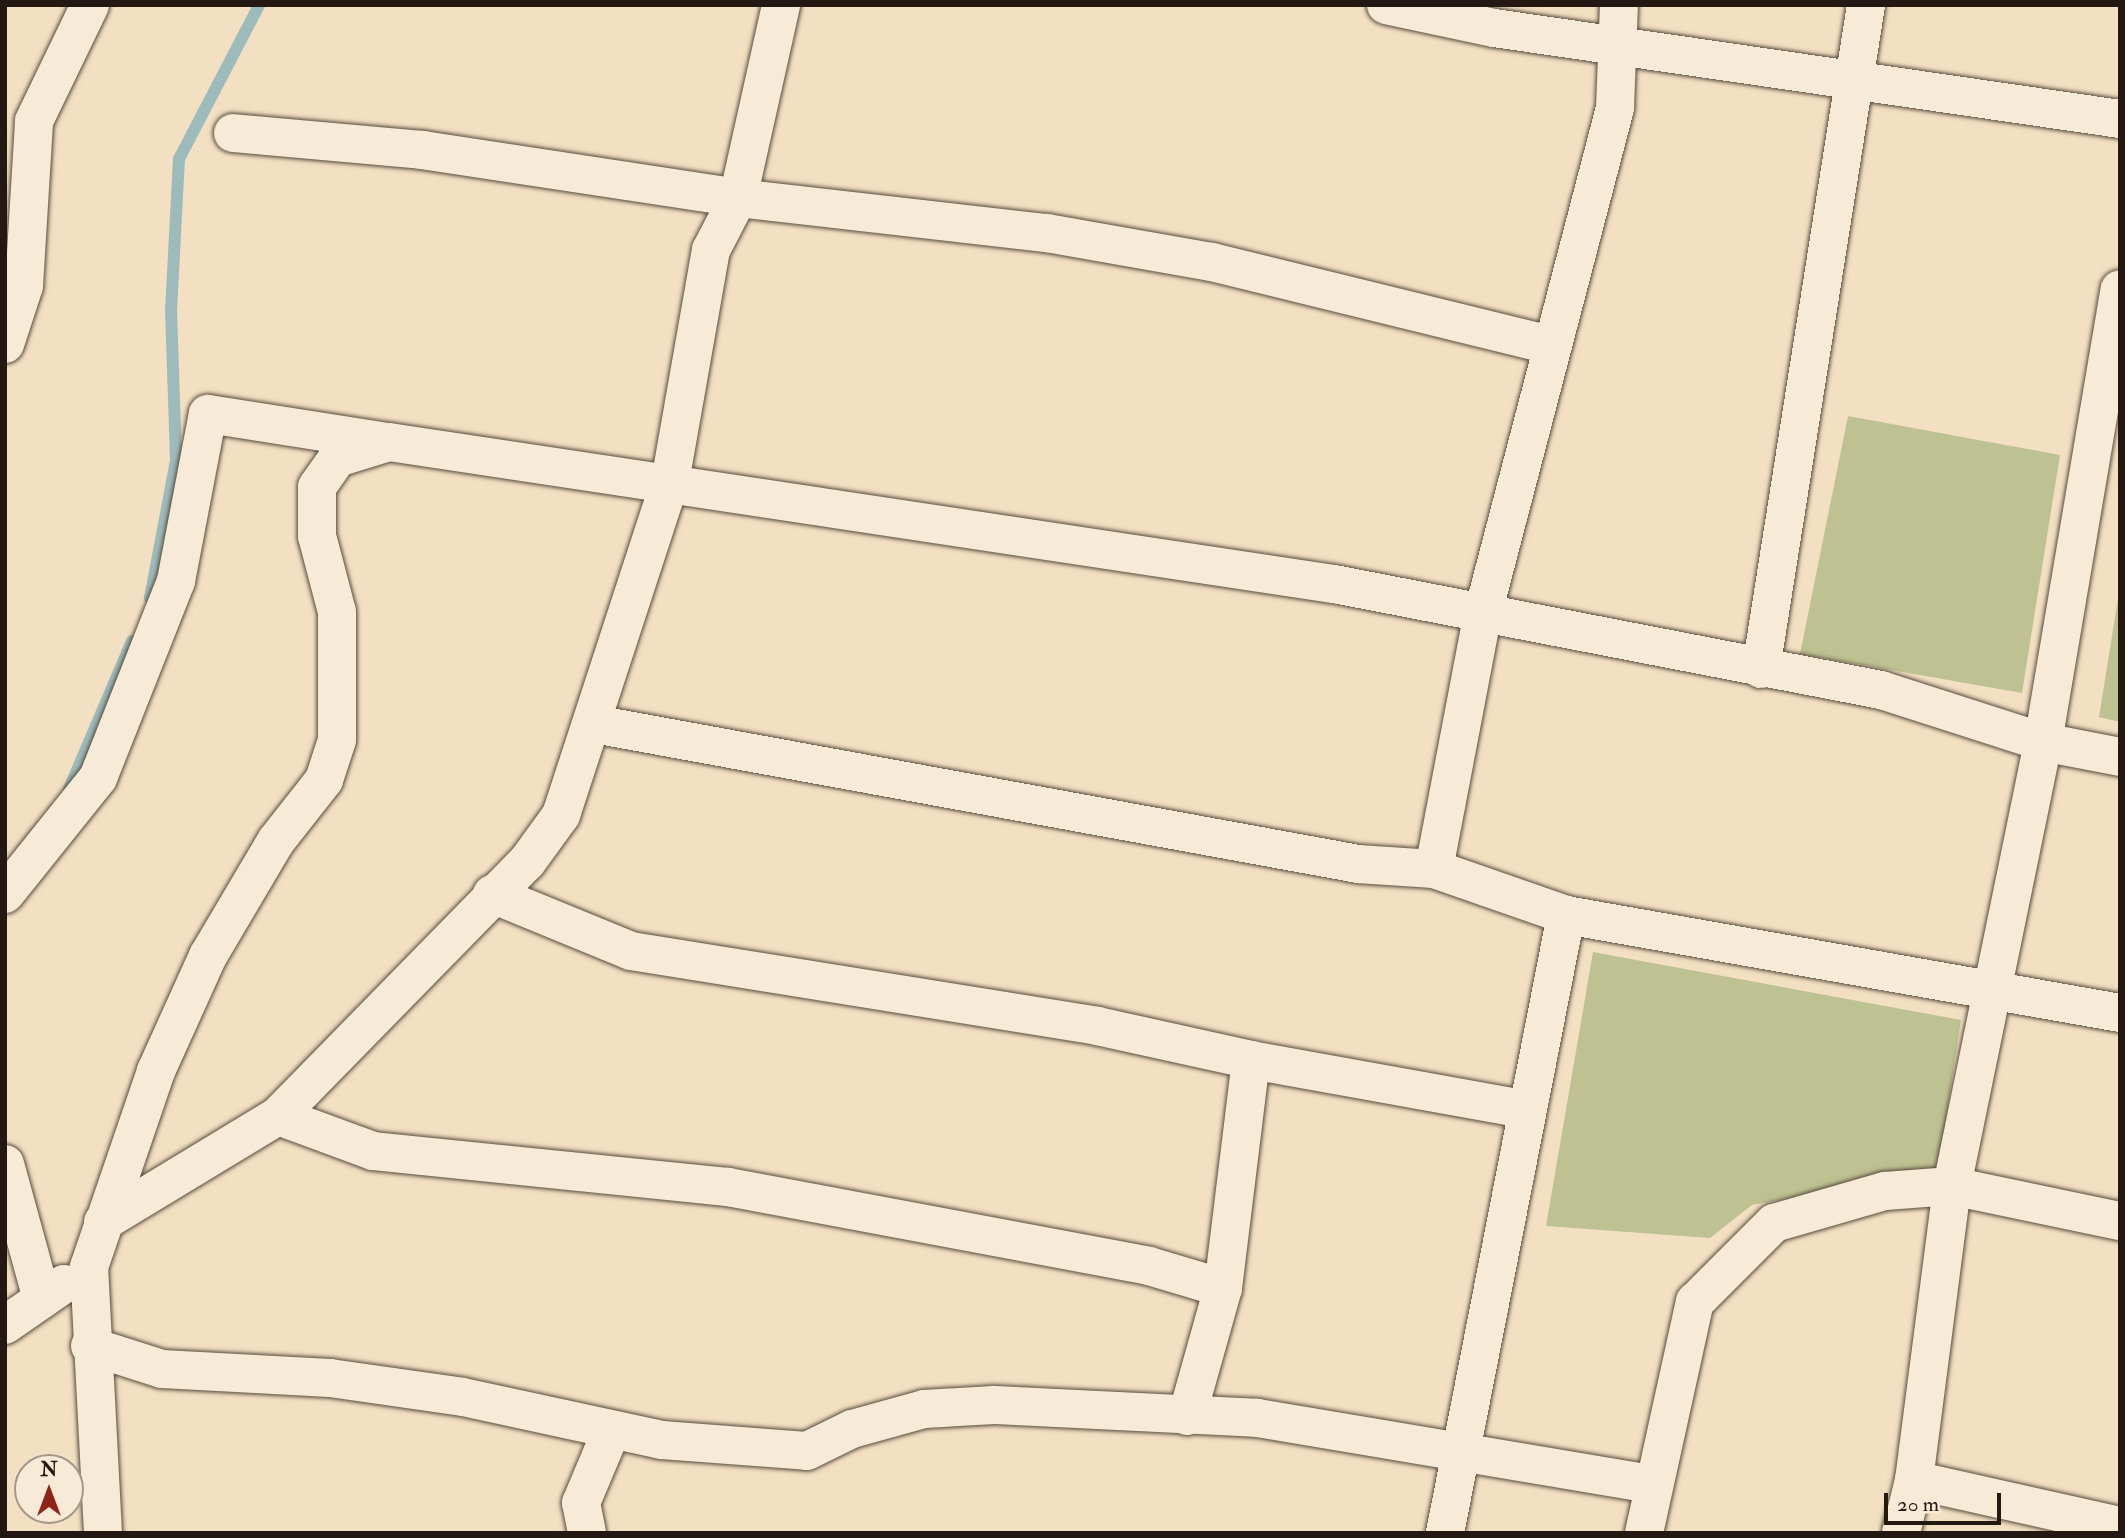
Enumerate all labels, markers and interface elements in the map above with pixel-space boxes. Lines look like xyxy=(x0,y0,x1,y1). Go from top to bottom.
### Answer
north arrow xyxy=(14,1454,84,1524)
text: N xyxy=(40,1458,58,1482)
scale bar xyxy=(1887,1478,2004,1522)
text: 20 m xyxy=(1897,1491,1939,1518)

